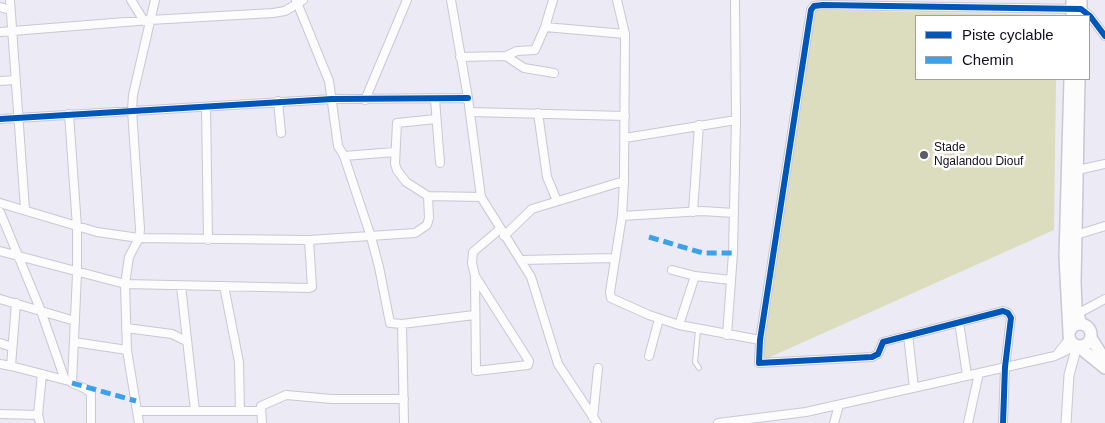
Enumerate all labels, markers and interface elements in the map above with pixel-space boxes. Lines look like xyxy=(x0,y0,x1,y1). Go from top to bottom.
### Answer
legend xyxy=(915,15,1090,80)
text: Piste cyclable xyxy=(962,26,1054,43)
text: Chemin xyxy=(962,51,1014,68)
place label: Stade Ngalandou Diouf xyxy=(934,141,1023,169)
marker: Stade Ngalandou Diouf xyxy=(918,149,930,161)

